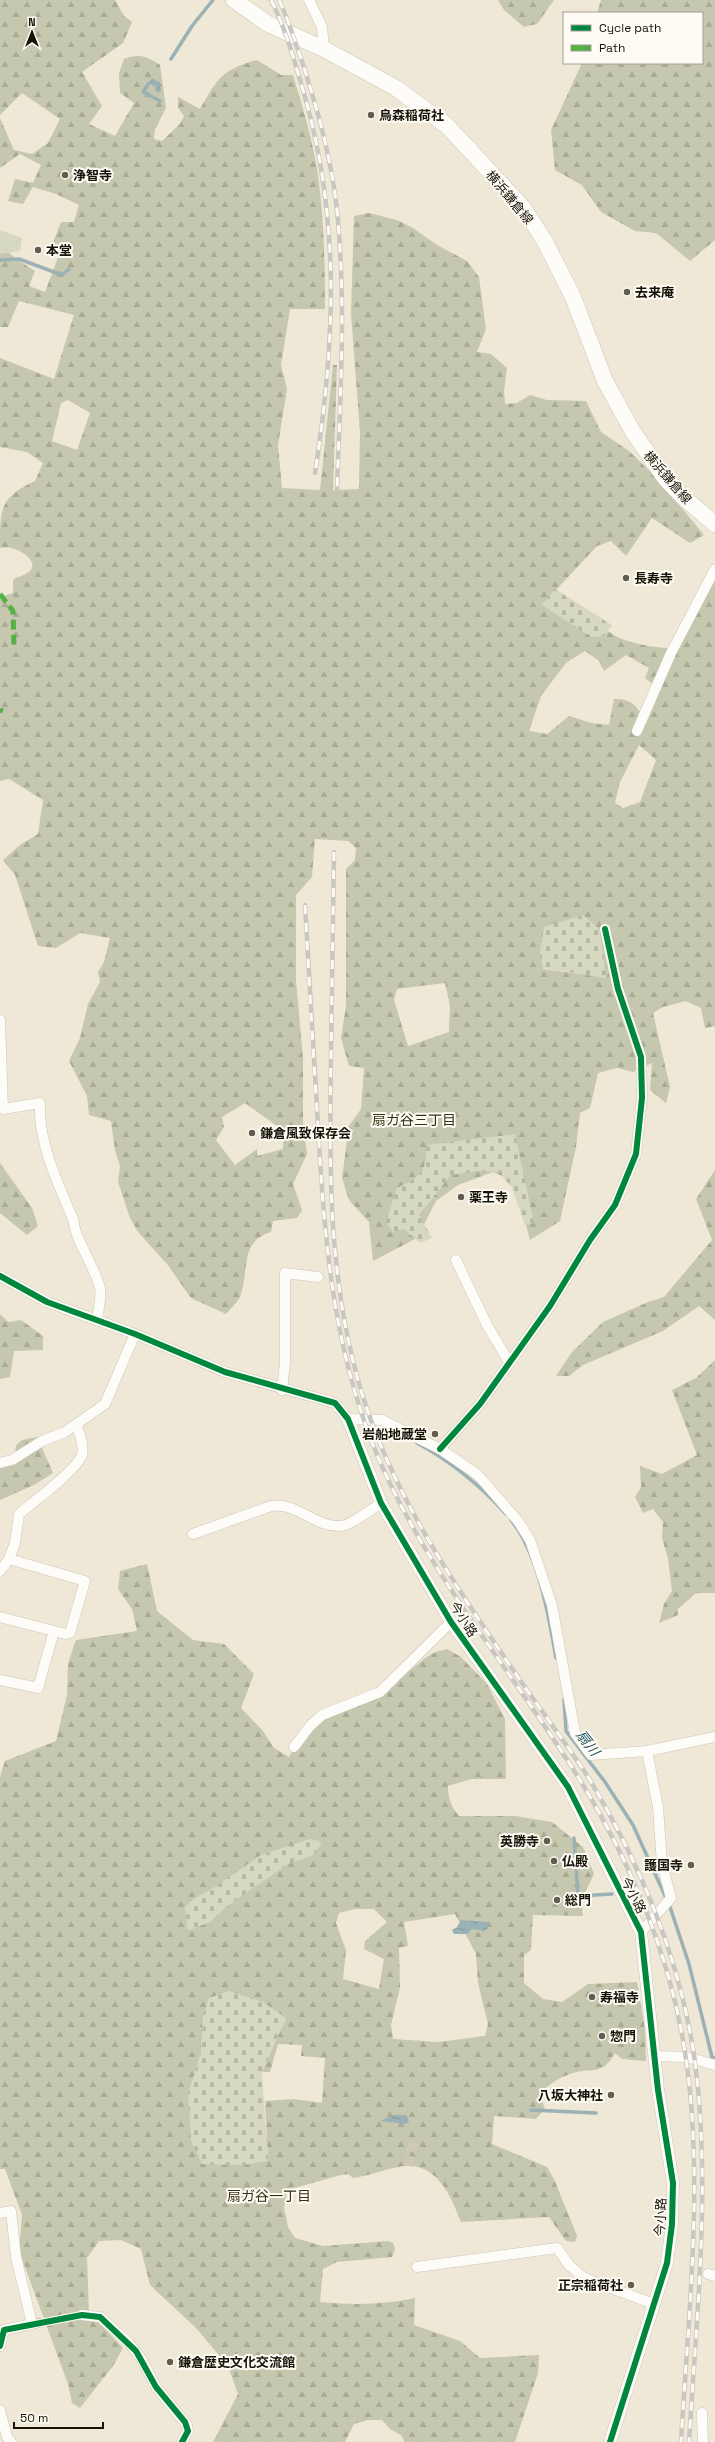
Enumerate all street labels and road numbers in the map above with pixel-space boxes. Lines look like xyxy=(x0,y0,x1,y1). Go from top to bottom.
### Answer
street label: 横浜鎌倉線 xyxy=(482,167,537,228)
street label: 横浜鎌倉線 xyxy=(640,447,695,507)
street label: 今小路 xyxy=(446,1598,481,1640)
street label: 今小路 xyxy=(617,1874,650,1916)
street label: 今小路 xyxy=(651,2197,670,2237)

